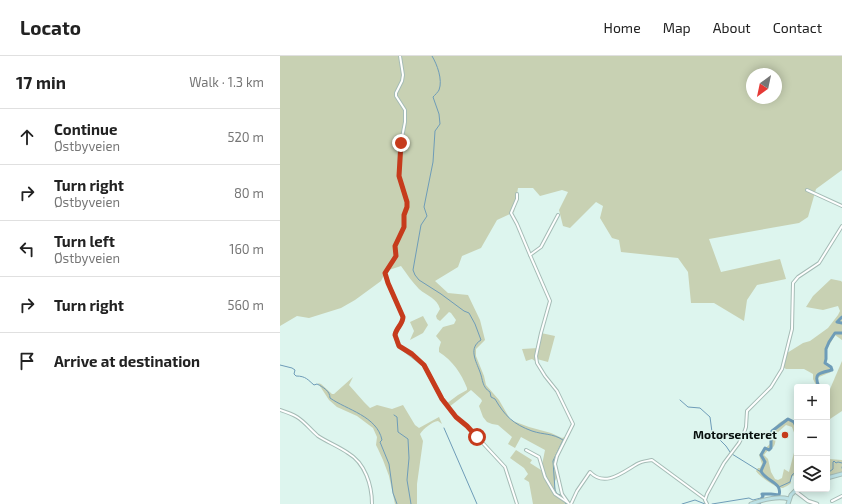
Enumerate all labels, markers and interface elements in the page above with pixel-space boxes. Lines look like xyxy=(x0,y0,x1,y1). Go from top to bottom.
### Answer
text: Locato xyxy=(20,16,81,39)
text: Home xyxy=(604,19,641,36)
text: Map xyxy=(663,19,691,36)
text: About xyxy=(713,19,751,36)
text: Contact xyxy=(773,19,822,36)
north arrow xyxy=(746,68,782,104)
text: 17 min xyxy=(16,72,66,92)
text: Walk · 1.3 km xyxy=(189,74,264,90)
text: Continue xyxy=(54,120,117,138)
icon: ahead xyxy=(16,126,38,148)
text: 520 m xyxy=(228,129,264,145)
route end xyxy=(392,134,410,152)
text: Østbyveien xyxy=(54,138,120,154)
text: Turn right xyxy=(54,176,124,194)
icon: right xyxy=(16,182,38,204)
text: 80 m xyxy=(234,185,264,201)
text: Østbyveien xyxy=(54,194,120,210)
text: Turn left xyxy=(54,232,115,250)
icon: left xyxy=(16,238,38,260)
text: 160 m xyxy=(229,241,264,257)
text: Østbyveien xyxy=(54,250,120,266)
icon: right xyxy=(16,294,38,316)
text: Turn right xyxy=(54,296,124,314)
text: 560 m xyxy=(227,297,264,313)
icon: arrive xyxy=(16,350,38,372)
text: Arrive at destination xyxy=(54,352,200,370)
map controls xyxy=(794,384,830,492)
button: + xyxy=(794,384,830,420)
button: − xyxy=(794,420,830,456)
place label: Motorsenteret xyxy=(693,427,777,441)
route start xyxy=(468,428,486,446)
marker: Motorsenteret xyxy=(780,430,790,440)
button: layers xyxy=(794,456,830,492)

